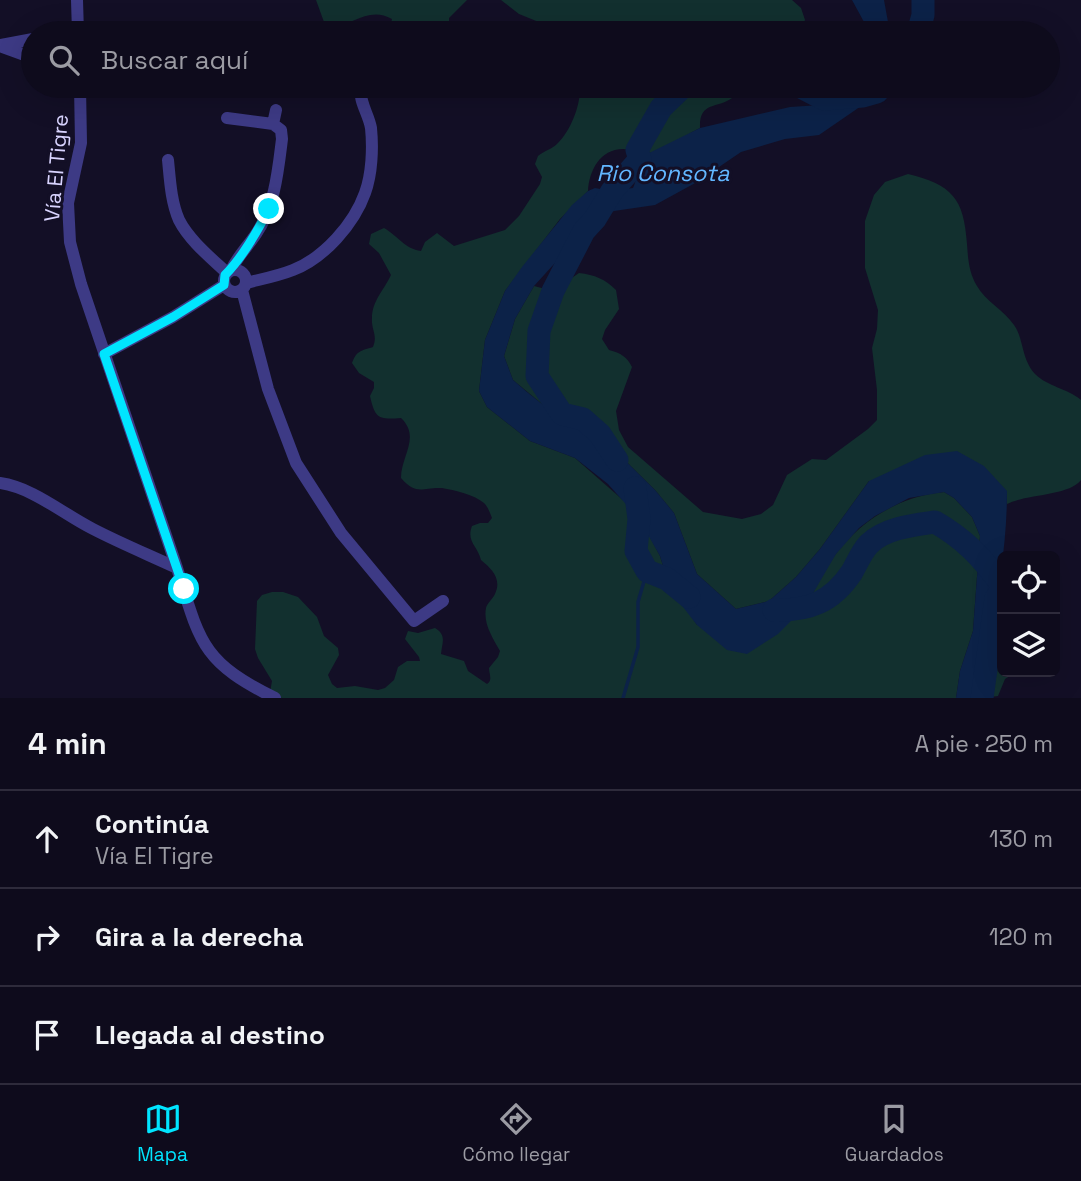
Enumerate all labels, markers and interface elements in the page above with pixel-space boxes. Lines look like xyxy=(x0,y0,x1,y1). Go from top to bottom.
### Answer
search box xyxy=(21,21,1060,98)
icon: search xyxy=(45,41,83,79)
text: Buscar aquí xyxy=(101,43,248,77)
street label: Vía El Tigre xyxy=(38,113,74,223)
water label: Rio Consota xyxy=(597,158,730,188)
route end xyxy=(253,193,284,224)
map controls xyxy=(997,551,1060,677)
button: locate xyxy=(997,551,1060,614)
route start xyxy=(168,573,199,604)
button: layers xyxy=(997,614,1060,677)
text: 4 min xyxy=(28,724,107,763)
text: A pie · 250 m xyxy=(915,729,1053,759)
text: Continúa xyxy=(95,807,209,841)
icon: ahead xyxy=(28,820,66,858)
text: 130 m xyxy=(989,824,1053,854)
text: Vía El Tigre xyxy=(95,841,214,871)
icon: right xyxy=(28,918,66,956)
text: Gira a la derecha xyxy=(95,920,304,954)
text: 120 m xyxy=(989,922,1053,952)
icon: arrive xyxy=(28,1016,66,1054)
text: Llegada al destino xyxy=(95,1018,325,1052)
tab: Mapa xyxy=(137,1100,188,1167)
tab: Cómo llegar xyxy=(462,1100,570,1167)
tab: Guardados xyxy=(845,1100,944,1167)

